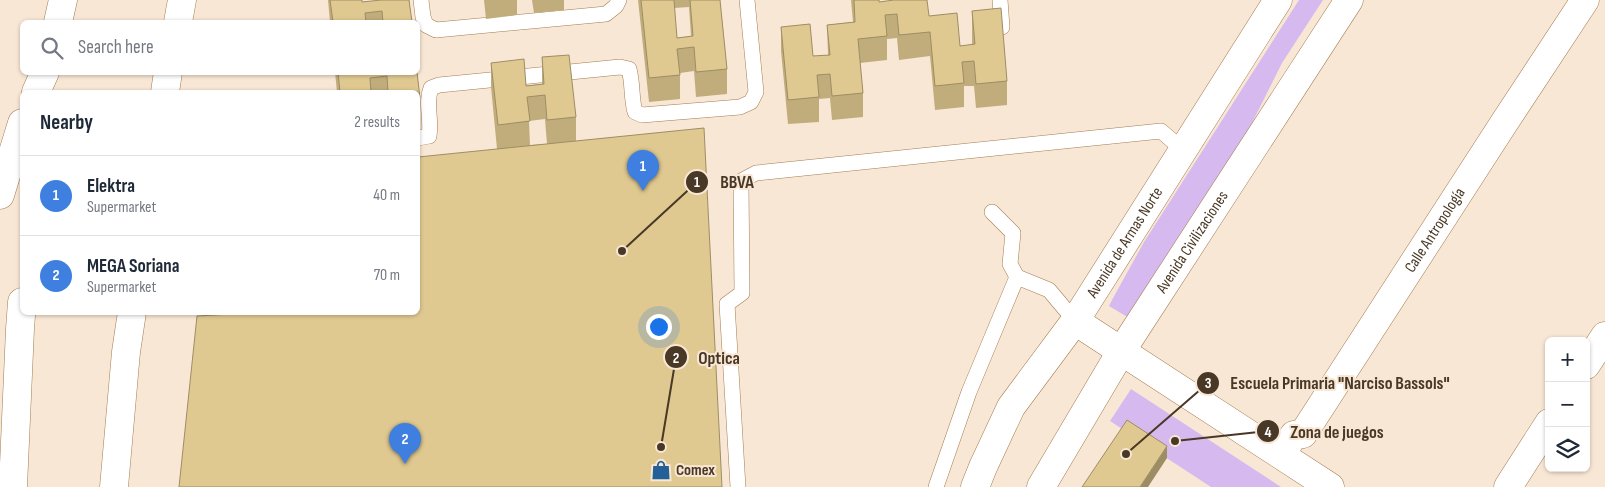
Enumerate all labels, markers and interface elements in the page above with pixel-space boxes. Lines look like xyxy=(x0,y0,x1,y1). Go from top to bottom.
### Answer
search box xyxy=(20,20,420,75)
icon: search xyxy=(38,34,66,62)
text: Search here xyxy=(78,36,154,59)
text: Nearby xyxy=(40,110,93,135)
text: 2 results xyxy=(354,113,400,132)
pin: 1 xyxy=(627,150,659,191)
callout: BBVA xyxy=(685,166,763,199)
text: BBVA xyxy=(720,172,754,193)
text: 1 xyxy=(694,173,700,192)
text: Elektra xyxy=(87,175,135,198)
street label: Avenida de Armas Norte xyxy=(1082,183,1167,302)
street label: Calle Antropología xyxy=(1401,184,1469,276)
text: 1 xyxy=(53,186,59,205)
text: 40 m xyxy=(373,186,400,205)
street label: Avenida Civilizaciones xyxy=(1152,187,1232,297)
text: Supermarket xyxy=(87,198,156,217)
text: MEGA Soriana xyxy=(87,255,180,278)
text: 2 xyxy=(52,266,60,285)
text: 70 m xyxy=(374,266,400,285)
text: Supermarket xyxy=(87,278,156,297)
your location xyxy=(646,314,672,340)
map controls xyxy=(1545,337,1590,472)
button: + xyxy=(1545,337,1590,382)
callout: Optica xyxy=(663,341,750,374)
text: Optica xyxy=(698,348,740,369)
text: 2 xyxy=(673,349,679,368)
callout: Escuela Primaria "Narciso Bassols" xyxy=(1195,367,1460,400)
text: Escuela Primaria "Narciso Bassols" xyxy=(1230,373,1450,394)
text: 3 xyxy=(1205,374,1212,393)
button: − xyxy=(1545,382,1590,427)
callout: Zona de juegos xyxy=(1255,415,1394,448)
text: Zona de juegos xyxy=(1290,422,1384,443)
pin: 2 xyxy=(389,423,421,464)
text: 4 xyxy=(1265,423,1272,442)
button: layers xyxy=(1545,427,1590,472)
shop icon: Comex xyxy=(650,459,672,481)
place label: Comex xyxy=(676,461,715,480)

